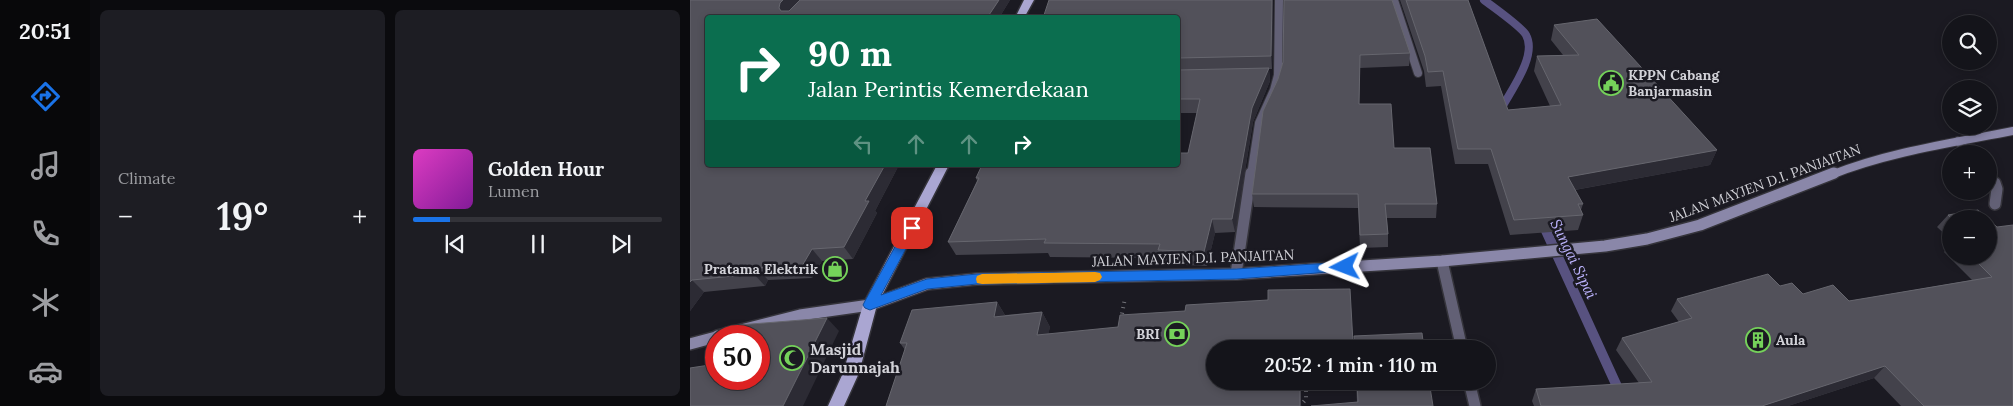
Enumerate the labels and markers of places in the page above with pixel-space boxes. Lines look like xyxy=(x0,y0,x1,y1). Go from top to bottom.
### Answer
place label: KPPN Cabang Banjarmasin xyxy=(1628,66,1720,100)
public building icon: KPPN Cabang Banjarmasin xyxy=(1598,70,1624,96)
pin xyxy=(891,207,933,249)
shop icon: Pratama Elektrik xyxy=(822,256,848,282)
place label: Pratama Elektrik xyxy=(704,260,819,278)
bank icon: BRI xyxy=(1164,321,1190,347)
place label: BRI xyxy=(1136,325,1160,343)
building icon: Aula xyxy=(1745,327,1771,353)
place label: Aula xyxy=(1776,331,1806,349)
place label: Masjid Darunnajah xyxy=(810,339,900,377)
mosque icon: Masjid Darunnajah xyxy=(779,345,805,371)

